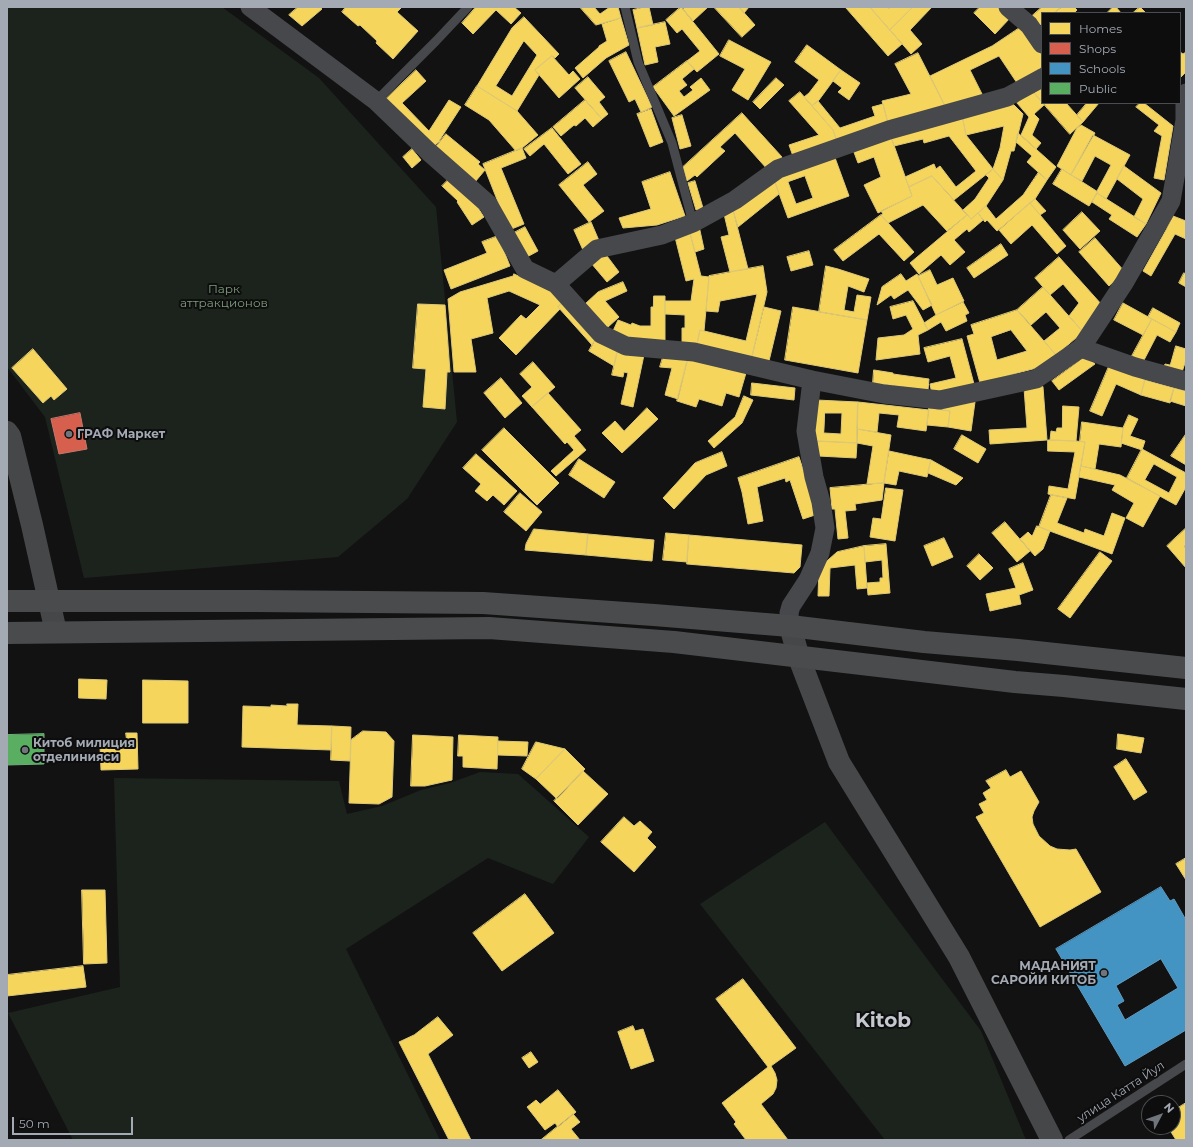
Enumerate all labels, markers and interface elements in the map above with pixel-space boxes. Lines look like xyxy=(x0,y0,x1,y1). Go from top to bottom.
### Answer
legend xyxy=(1041,12,1181,104)
text: Homes xyxy=(1079,21,1122,36)
text: Shops xyxy=(1079,41,1116,56)
text: Schools xyxy=(1079,61,1125,76)
text: Public xyxy=(1079,81,1117,96)
park label: Парк аттракционов xyxy=(180,282,268,310)
place label: ГРАФ Маркет xyxy=(77,427,165,441)
marker: ГРАФ Маркет xyxy=(64,429,74,439)
place label: Китоб милиция отделинияси xyxy=(33,736,135,764)
marker: Китоб милиция отделинияси xyxy=(20,745,30,755)
place label: МАДАНИЯТ САРОЙИ КИТОБ xyxy=(991,959,1096,987)
marker: МАДАНИЯТ САРОЙИ КИТОБ xyxy=(1099,968,1109,978)
district label: Kitob xyxy=(855,1009,911,1033)
street label: улица Катта Йул xyxy=(1075,1058,1167,1126)
north arrow xyxy=(1141,1095,1181,1135)
text: N xyxy=(1161,1100,1177,1116)
scale bar xyxy=(14,1109,135,1135)
text: 50 m xyxy=(19,1116,50,1131)

